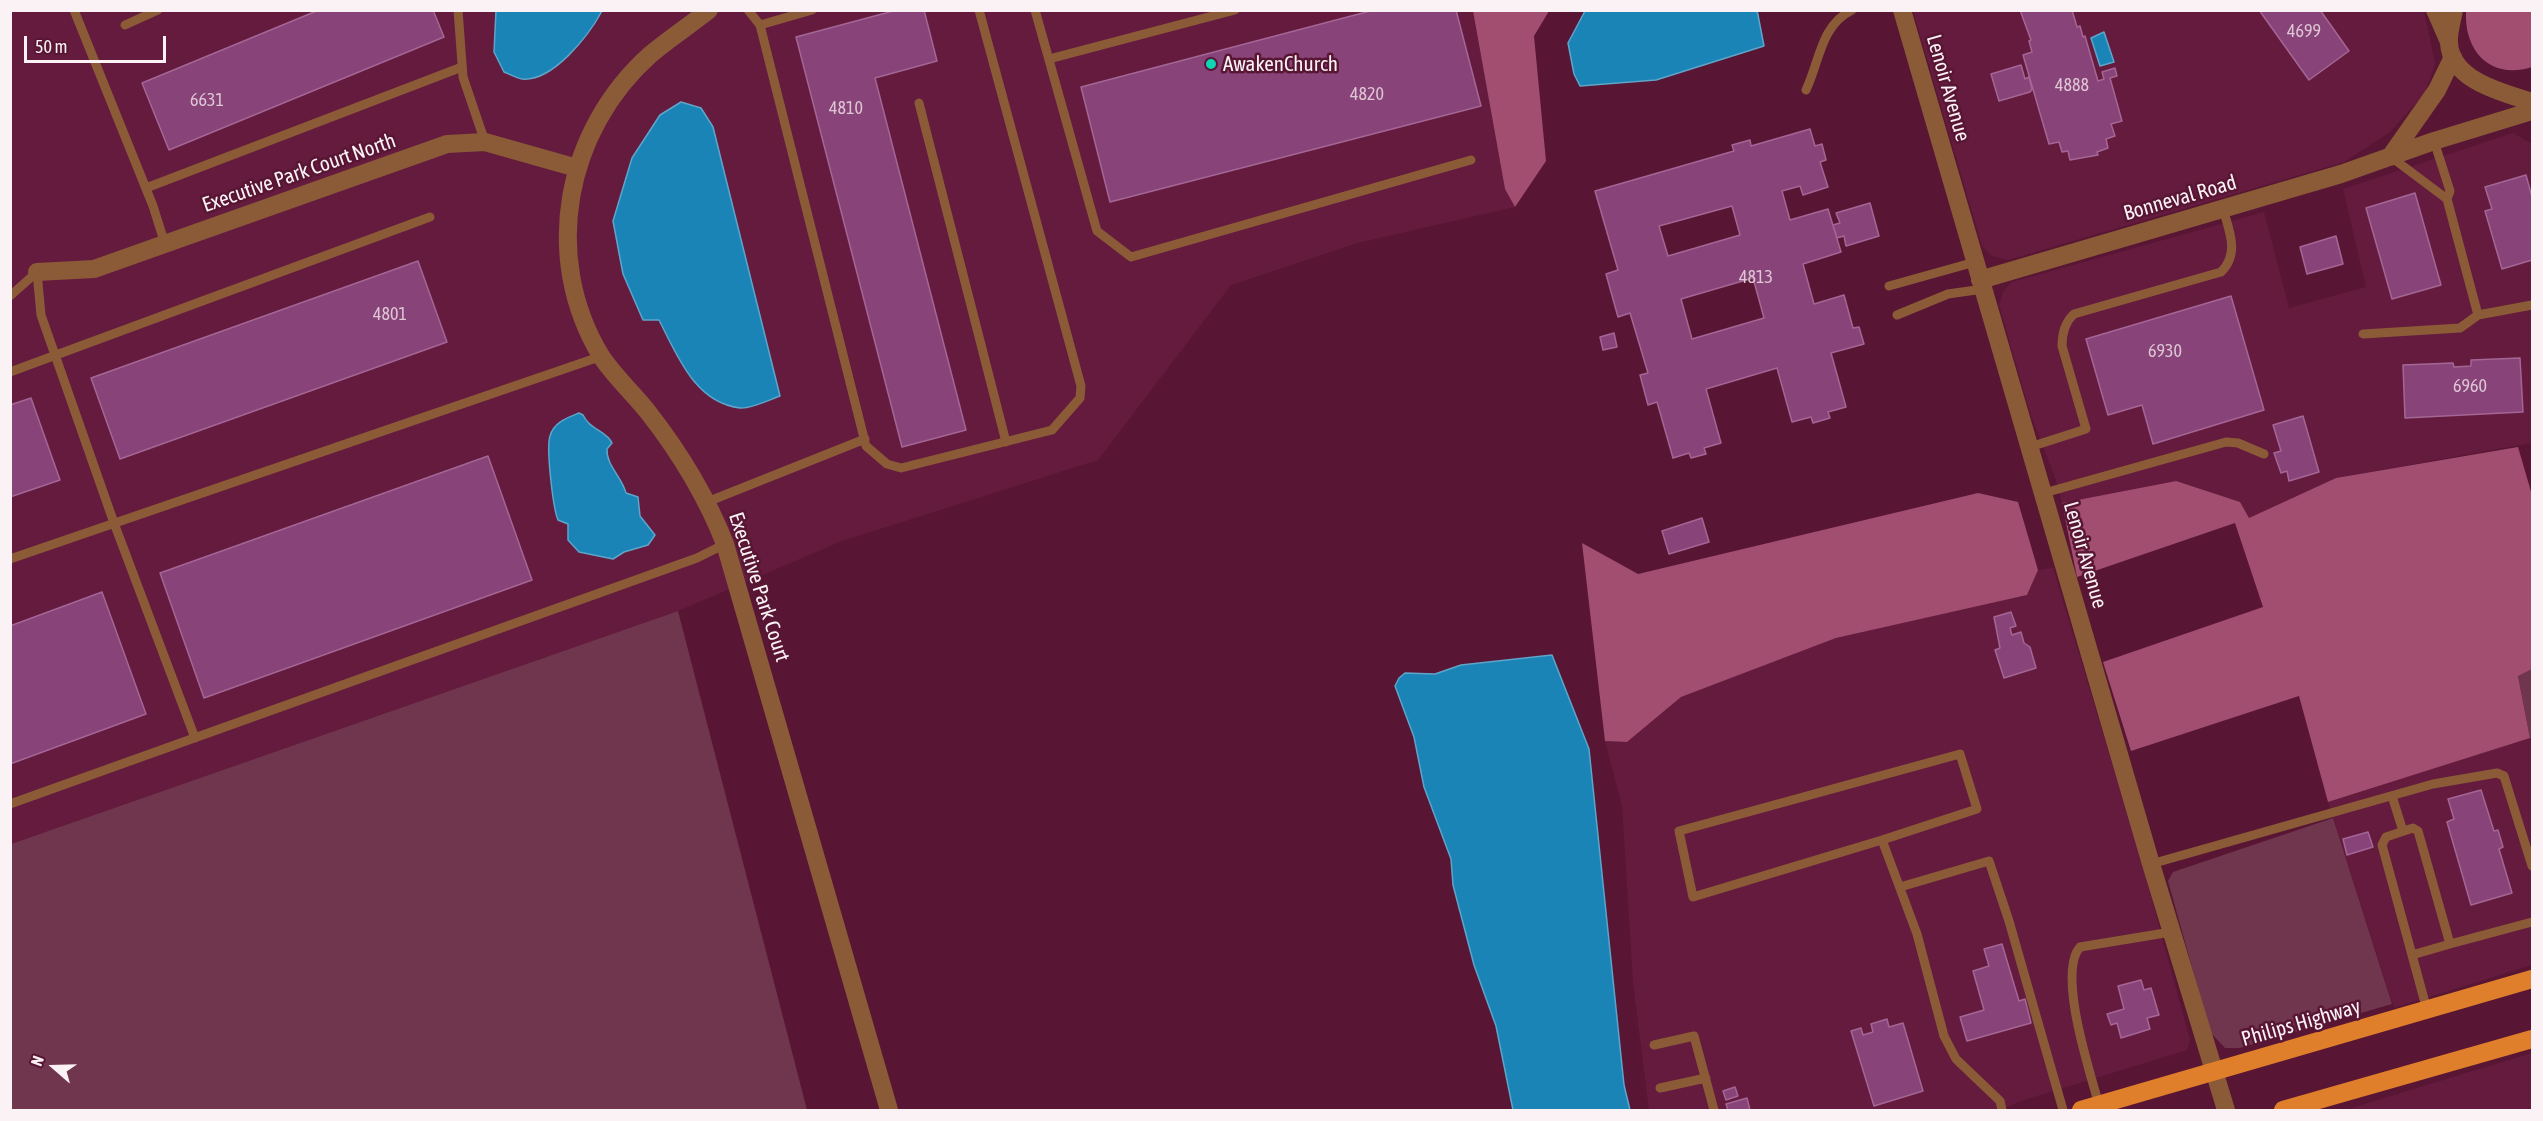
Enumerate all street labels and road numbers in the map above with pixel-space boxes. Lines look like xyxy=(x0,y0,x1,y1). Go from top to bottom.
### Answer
street label: Lenoir Avenue xyxy=(1921,32,1975,144)
street label: Executive Park Court North xyxy=(199,128,399,218)
street label: Bonneval Road xyxy=(2121,170,2239,226)
street label: Lenoir Avenue xyxy=(2058,499,2112,611)
street label: Executive Park Court xyxy=(723,509,795,665)
street label: Philips Highway xyxy=(2238,994,2364,1052)

